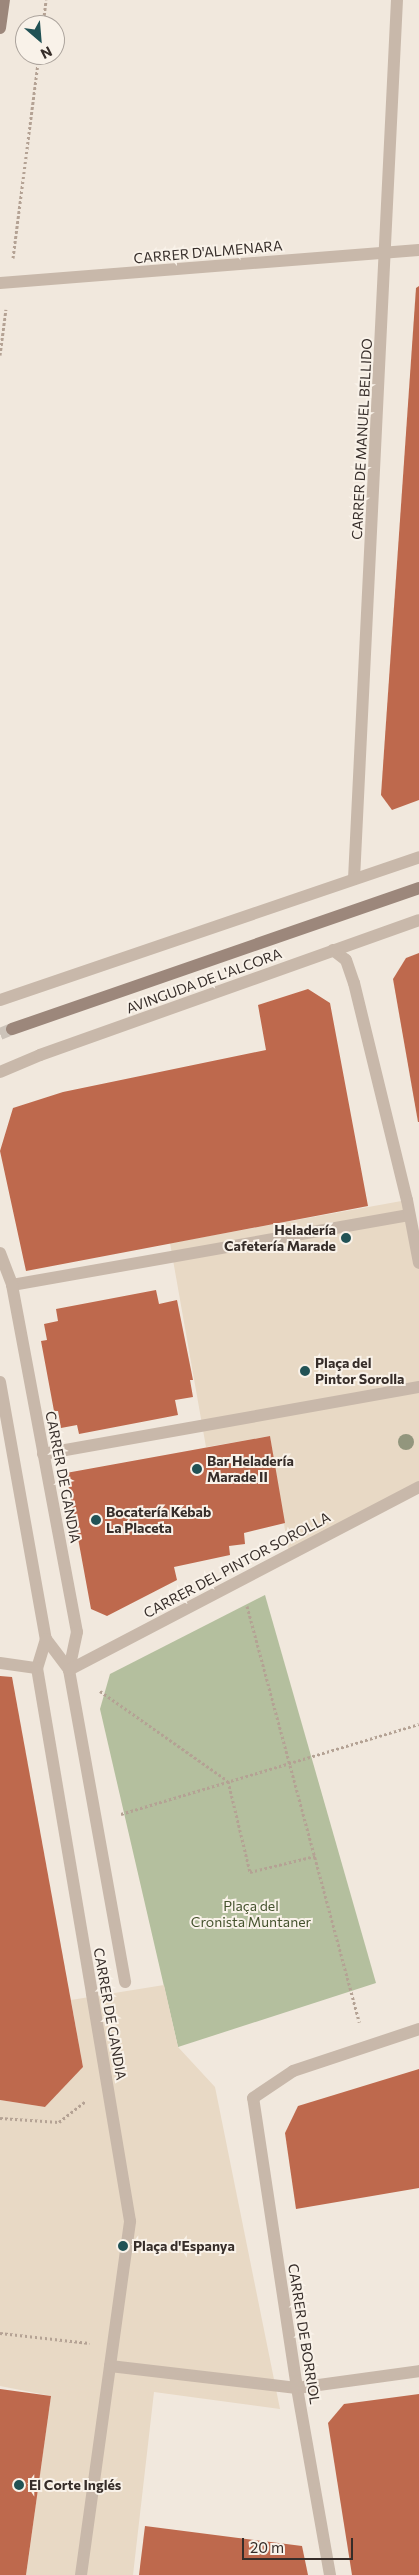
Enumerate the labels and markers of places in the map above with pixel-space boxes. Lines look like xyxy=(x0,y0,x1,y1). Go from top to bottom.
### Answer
place label: Heladería Cafetería Marade xyxy=(224,1222,336,1254)
marker: Heladería Cafetería Marade xyxy=(340,1232,352,1244)
place label: Plaça del Pintor Sorolla xyxy=(315,1355,404,1388)
marker: Plaça del Pintor Sorolla xyxy=(299,1365,311,1377)
place label: Bar Heladería Marade II xyxy=(207,1453,294,1485)
marker: Bar Heladería Marade II xyxy=(191,1463,203,1475)
place label: Bocatería Kebab La Placeta xyxy=(106,1504,211,1536)
marker: Bocatería Kebab La Placeta xyxy=(90,1514,102,1526)
place label: Plaça d'Espanya xyxy=(133,2238,235,2254)
marker: Plaça d'Espanya xyxy=(117,2240,129,2252)
place label: El Corte Inglés xyxy=(29,2477,121,2493)
marker: El Corte Inglés xyxy=(13,2479,25,2491)

